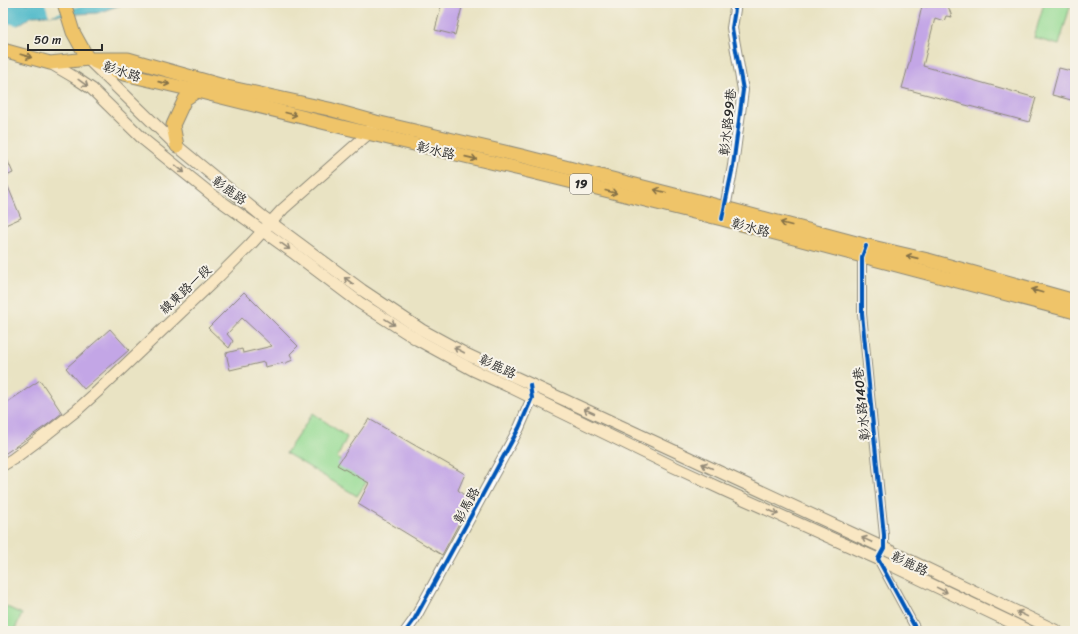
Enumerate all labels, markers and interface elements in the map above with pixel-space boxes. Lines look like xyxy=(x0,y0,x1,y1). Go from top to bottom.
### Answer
scale bar xyxy=(28,26,102,52)
text: 50 m xyxy=(34,29,61,51)
one-way arrow xyxy=(20,53,33,60)
street label: 彰水路 xyxy=(100,55,144,88)
one-way arrow xyxy=(77,79,88,87)
one-way arrow xyxy=(158,80,171,88)
street label: 彰水路99巷 xyxy=(713,87,742,157)
one-way arrow xyxy=(284,111,297,119)
street label: 彰水路 xyxy=(414,135,457,166)
one-way arrow xyxy=(465,154,478,162)
one-way arrow xyxy=(175,165,186,174)
street label: 彰鹿路 xyxy=(207,170,252,211)
road number: 19 xyxy=(570,174,592,194)
one-way arrow xyxy=(654,187,667,195)
one-way arrow xyxy=(605,189,618,196)
street label: 彰水路 xyxy=(729,211,773,244)
one-way arrow xyxy=(780,220,793,227)
one-way arrow xyxy=(279,242,290,250)
one-way arrow xyxy=(906,252,919,260)
street label: 線東路一段 xyxy=(154,259,217,320)
one-way arrow xyxy=(344,276,355,285)
one-way arrow xyxy=(1031,287,1044,294)
one-way arrow xyxy=(384,319,396,327)
one-way arrow xyxy=(453,346,465,353)
street label: 彰鹿路 xyxy=(475,348,520,385)
street label: 彰水路140巷 xyxy=(846,366,877,442)
one-way arrow xyxy=(584,407,596,415)
one-way arrow xyxy=(701,462,713,469)
street label: 彰馬路 xyxy=(447,483,486,528)
one-way arrow xyxy=(766,509,778,516)
one-way arrow xyxy=(861,536,873,543)
street label: 彰鹿路 xyxy=(887,545,932,582)
one-way arrow xyxy=(935,587,947,594)
one-way arrow xyxy=(1016,610,1028,617)

